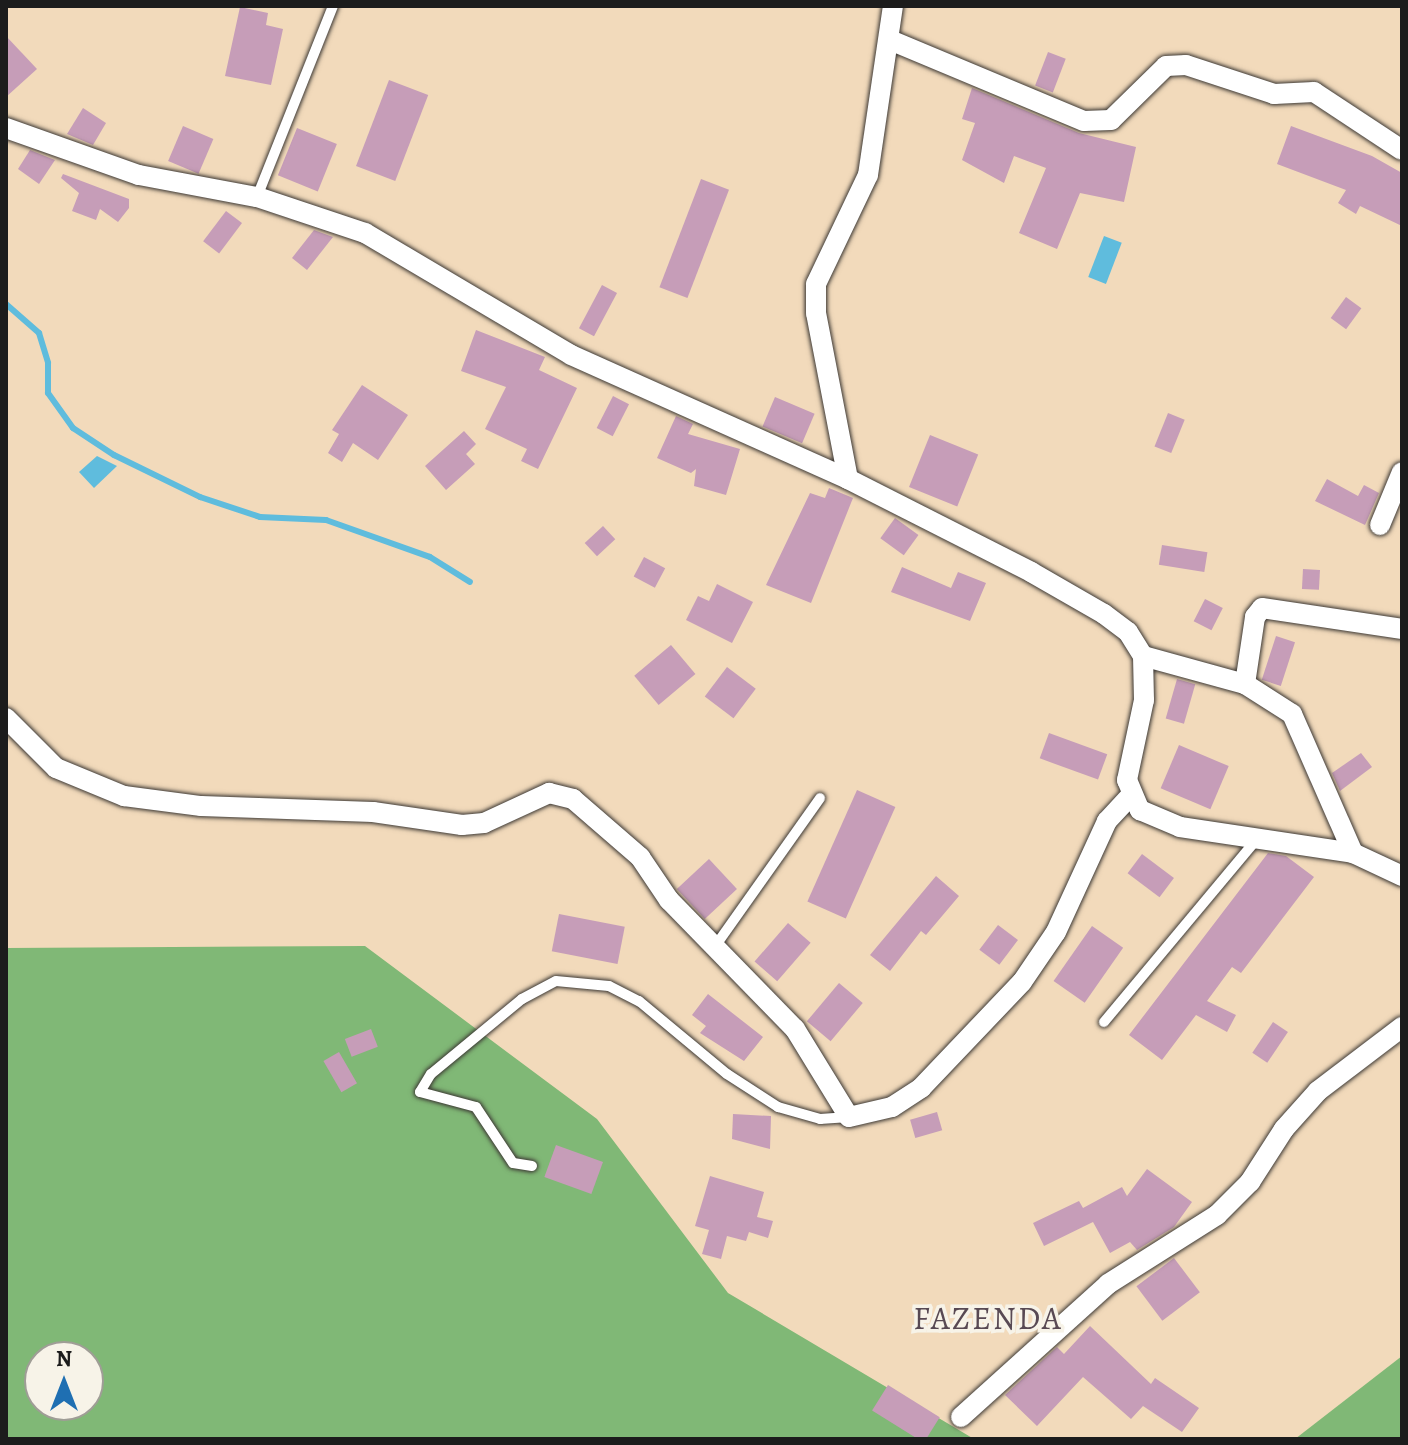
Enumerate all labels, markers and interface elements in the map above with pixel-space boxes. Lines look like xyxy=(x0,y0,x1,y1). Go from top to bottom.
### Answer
district label: FAZENDA xyxy=(913,1299,1063,1337)
north arrow xyxy=(24,1341,104,1421)
text: N xyxy=(56,1344,72,1374)

